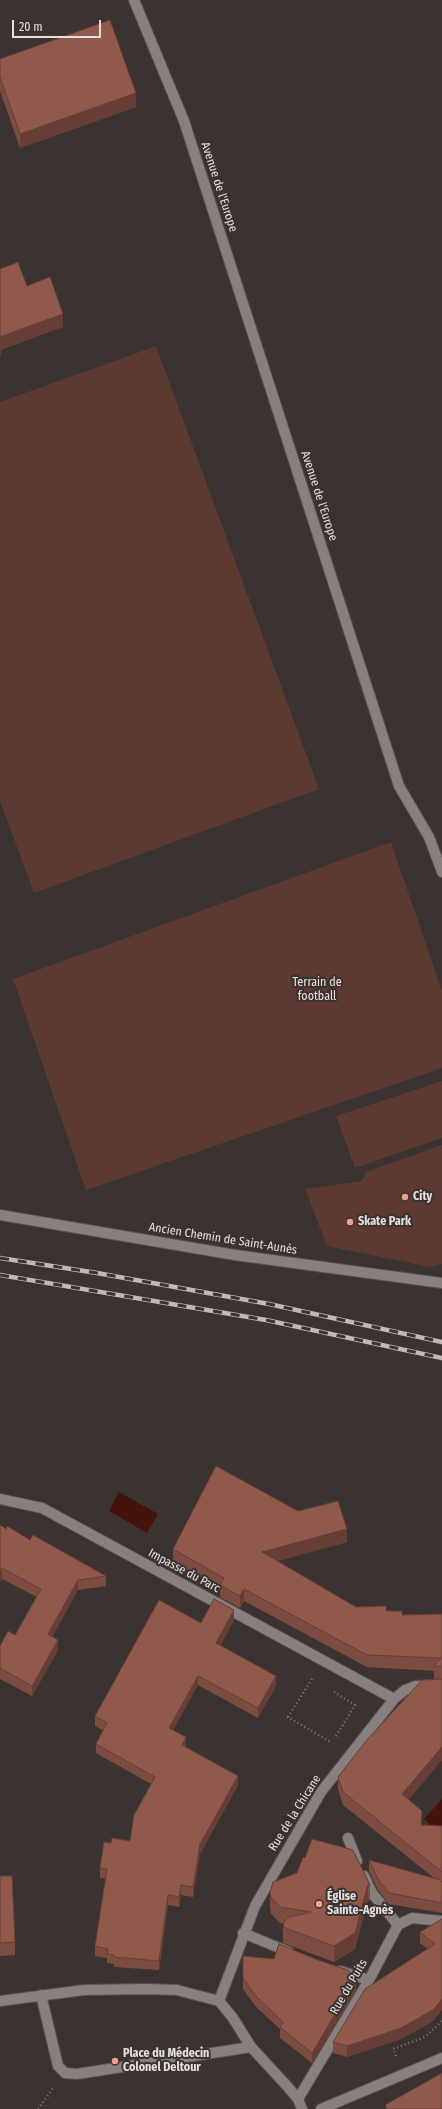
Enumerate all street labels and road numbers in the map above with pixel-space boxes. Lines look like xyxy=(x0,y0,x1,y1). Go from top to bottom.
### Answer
street label: Avenue de l'Europe xyxy=(198,140,240,234)
street label: Avenue de l'Europe xyxy=(298,449,340,543)
street label: Ancien Chemin de Saint-Aunès xyxy=(148,1220,298,1258)
street label: Impasse du Parc xyxy=(146,1546,222,1596)
street label: Rue de la Chicane xyxy=(266,1772,324,1854)
street label: Rue du Puits xyxy=(327,1957,371,2017)

